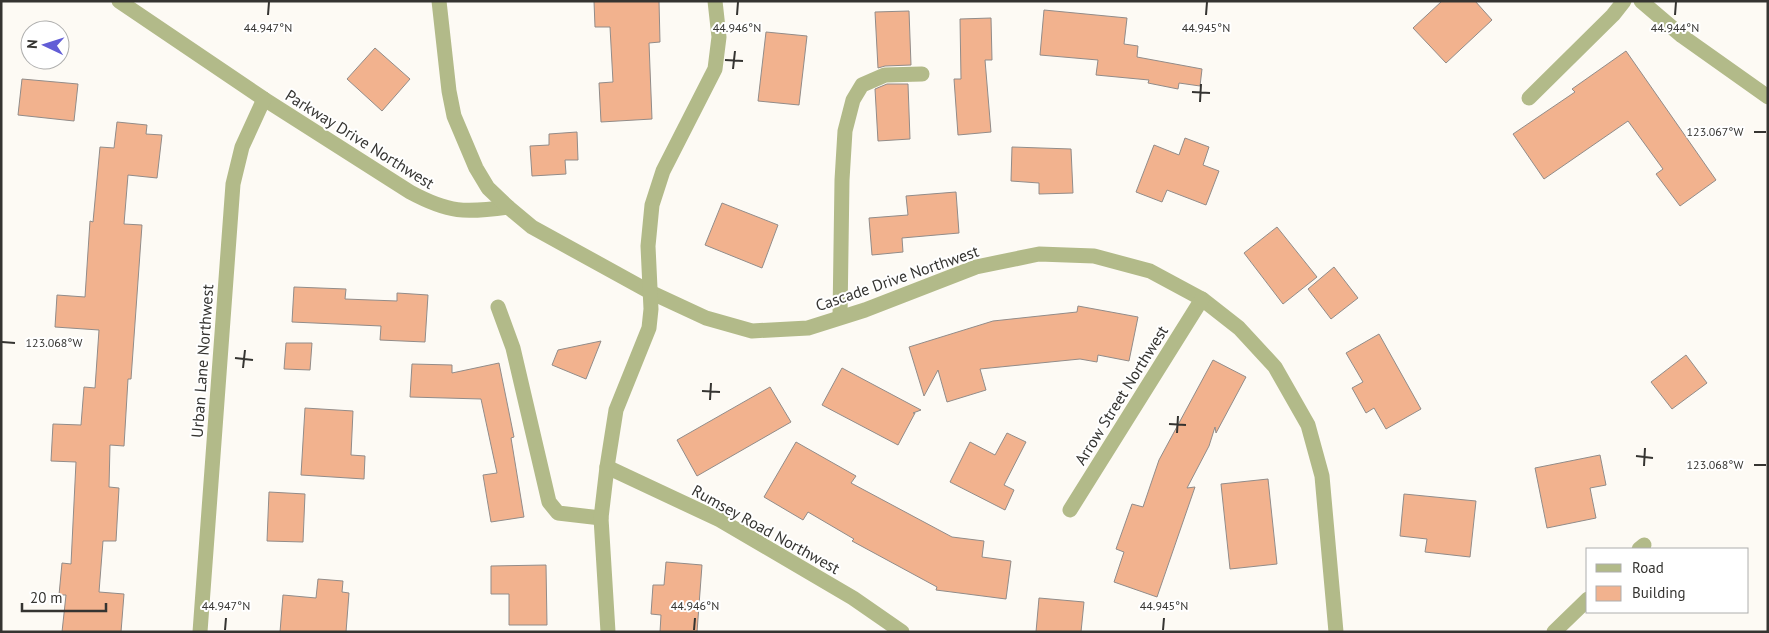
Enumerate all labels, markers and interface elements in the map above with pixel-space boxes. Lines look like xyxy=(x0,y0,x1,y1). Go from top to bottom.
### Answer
north arrow xyxy=(20,20,70,70)
text: 44.947°N xyxy=(244,20,292,35)
text: 44.946°N xyxy=(713,20,761,35)
text: 44.945°N xyxy=(1182,20,1230,35)
text: 44.944°N xyxy=(1651,20,1699,35)
text: N xyxy=(23,39,41,49)
street label: Parkway Drive Northwest xyxy=(282,85,439,193)
text: 123.067°W xyxy=(1687,124,1743,139)
street label: Cascade Drive Northwest xyxy=(813,240,982,315)
street label: Urban Lane Northwest xyxy=(187,283,217,438)
street label: Arrow Street Northwest xyxy=(1070,321,1172,468)
text: 123.068°W xyxy=(26,335,82,350)
text: 123.068°W xyxy=(1687,457,1743,472)
street label: Rumsey Road Northwest xyxy=(689,480,844,578)
legend xyxy=(1586,548,1749,613)
text: Road xyxy=(1632,558,1664,577)
scale bar xyxy=(22,580,106,612)
text: Building xyxy=(1632,583,1686,602)
text: 20 m xyxy=(30,588,63,607)
text: 44.947°N xyxy=(202,598,250,613)
text: 44.946°N xyxy=(671,598,719,613)
text: 44.945°N xyxy=(1140,598,1188,613)

